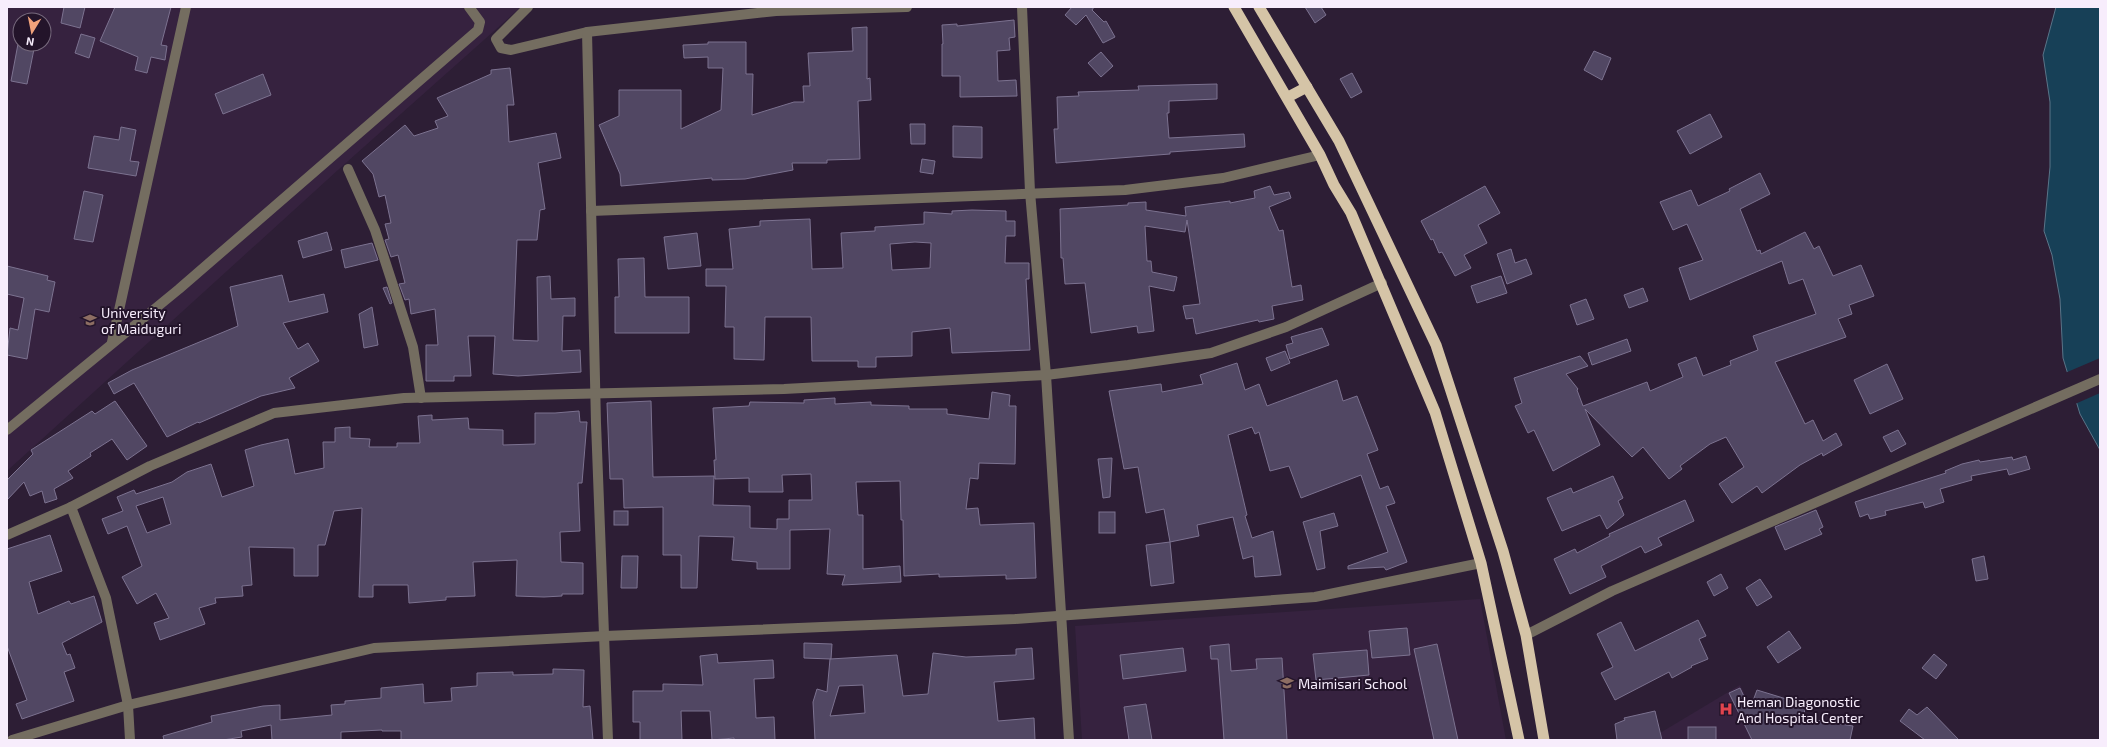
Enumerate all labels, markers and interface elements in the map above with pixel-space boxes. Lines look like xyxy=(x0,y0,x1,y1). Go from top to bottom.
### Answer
north arrow xyxy=(12,12,52,52)
text: N xyxy=(25,35,35,49)
place label: University of Maiduguri xyxy=(101,304,181,337)
school or university icon: University of Maiduguri xyxy=(82,312,98,328)
school or university icon: Maimisari School xyxy=(1279,675,1295,691)
place label: Maimisari School xyxy=(1298,675,1408,692)
place label: Heman Diagonostic And Hospital Center xyxy=(1737,693,1863,726)
hospital icon: Heman Diagonostic And Hospital Center xyxy=(1718,701,1734,717)

